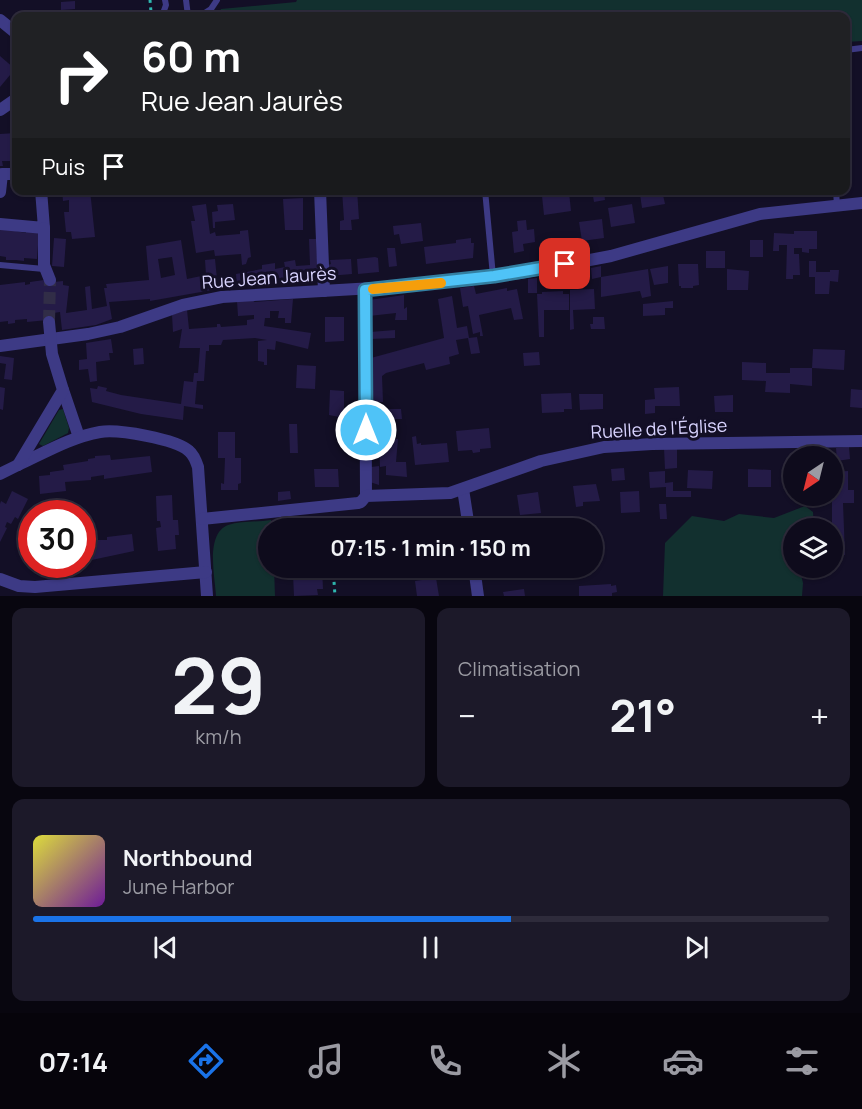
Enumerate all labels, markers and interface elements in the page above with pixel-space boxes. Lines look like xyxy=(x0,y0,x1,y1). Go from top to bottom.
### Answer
text: 60 m xyxy=(141,27,241,85)
icon: right xyxy=(42,36,120,114)
text: Rue Jean Jaurès xyxy=(141,82,343,119)
icon: arrive xyxy=(97,150,130,183)
text: Puis xyxy=(42,152,85,182)
pin xyxy=(539,238,590,289)
icon: arrive xyxy=(548,247,581,280)
street label: Rue Jean Jaurès xyxy=(201,260,337,294)
position arrow xyxy=(334,398,398,462)
street label: Ruelle de l'Église xyxy=(590,412,728,444)
north arrow xyxy=(783,446,843,506)
map controls xyxy=(783,446,843,578)
speed limit sign: 30 xyxy=(18,500,96,578)
button: layers xyxy=(783,518,843,578)
text: 07:15 · 1 min · 150 m xyxy=(330,533,531,563)
text: 29 xyxy=(171,631,266,737)
text: Climatisation xyxy=(458,655,580,682)
text: 21° xyxy=(610,684,676,746)
text: − xyxy=(458,693,476,738)
text: + xyxy=(810,693,829,738)
text: km/h xyxy=(195,723,242,750)
text: Northbound xyxy=(123,843,253,873)
text: June Harbor xyxy=(123,873,235,900)
icon: previous xyxy=(149,931,182,964)
icon: pause xyxy=(414,931,447,964)
icon: next xyxy=(680,931,713,964)
icon: directions xyxy=(185,1040,227,1082)
icon: music xyxy=(305,1040,347,1082)
icon: phone xyxy=(424,1040,466,1082)
icon: climate xyxy=(543,1040,585,1082)
icon: car xyxy=(662,1040,704,1082)
icon: filters xyxy=(781,1040,823,1082)
text: 07:14 xyxy=(39,1043,108,1080)

